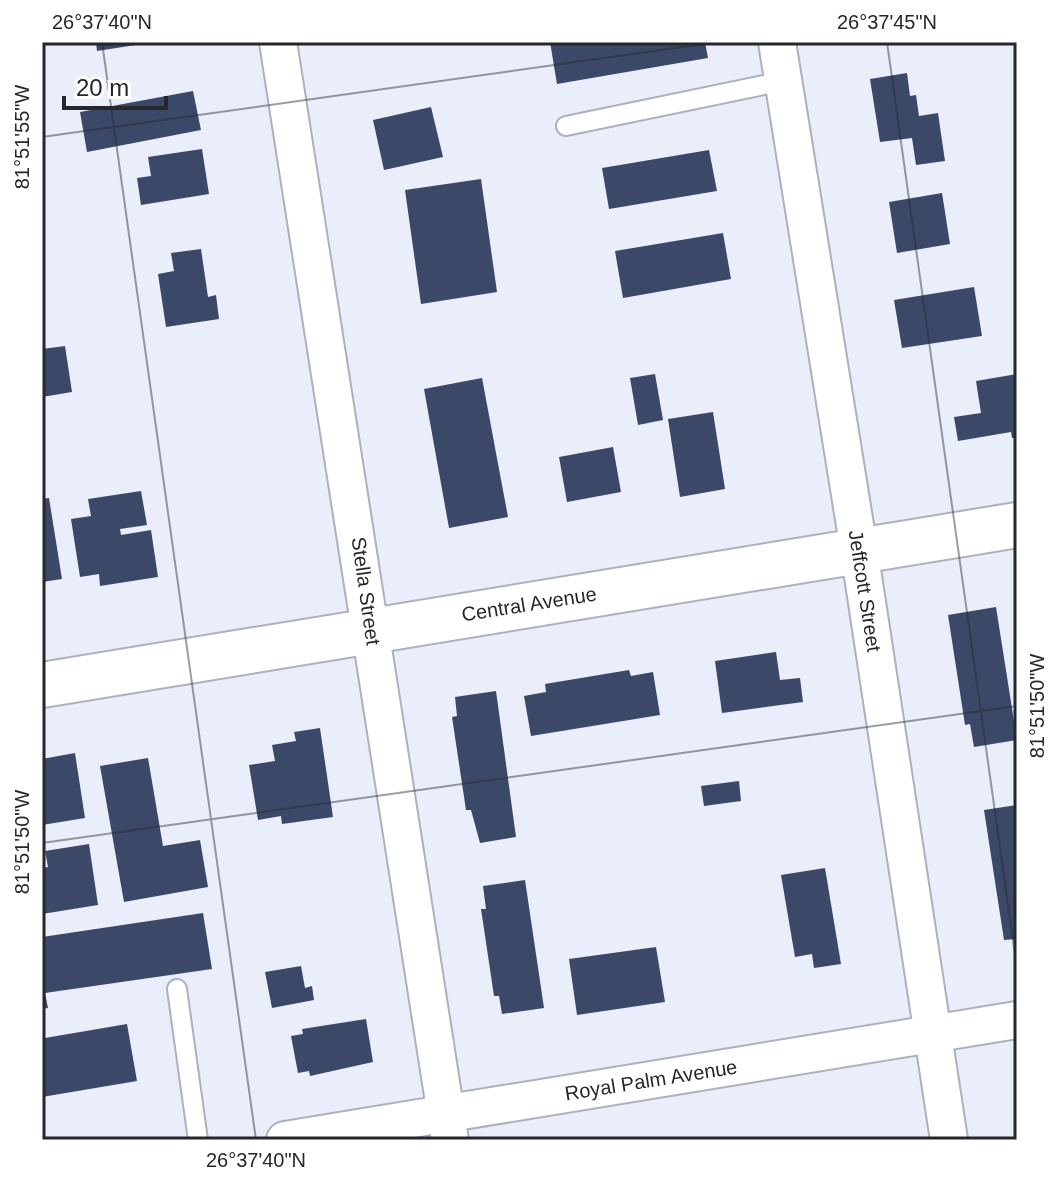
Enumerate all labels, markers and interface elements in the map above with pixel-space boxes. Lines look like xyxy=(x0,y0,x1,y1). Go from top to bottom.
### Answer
text: 26°37'40"N xyxy=(52,11,152,33)
text: 26°37'45"N xyxy=(837,11,937,33)
scale bar xyxy=(64,60,166,110)
text: 20 m xyxy=(76,74,129,101)
text: 81°51'55"W xyxy=(11,85,33,189)
street label: Jeffcott Street xyxy=(845,529,886,654)
street label: Stella Street xyxy=(348,536,385,647)
street label: Central Avenue xyxy=(460,582,598,626)
text: 81°51'50"W xyxy=(1026,654,1048,758)
text: 81°51'50"W xyxy=(11,790,33,894)
street label: Royal Palm Avenue xyxy=(563,1056,739,1104)
text: 26°37'40"N xyxy=(206,1149,306,1171)

